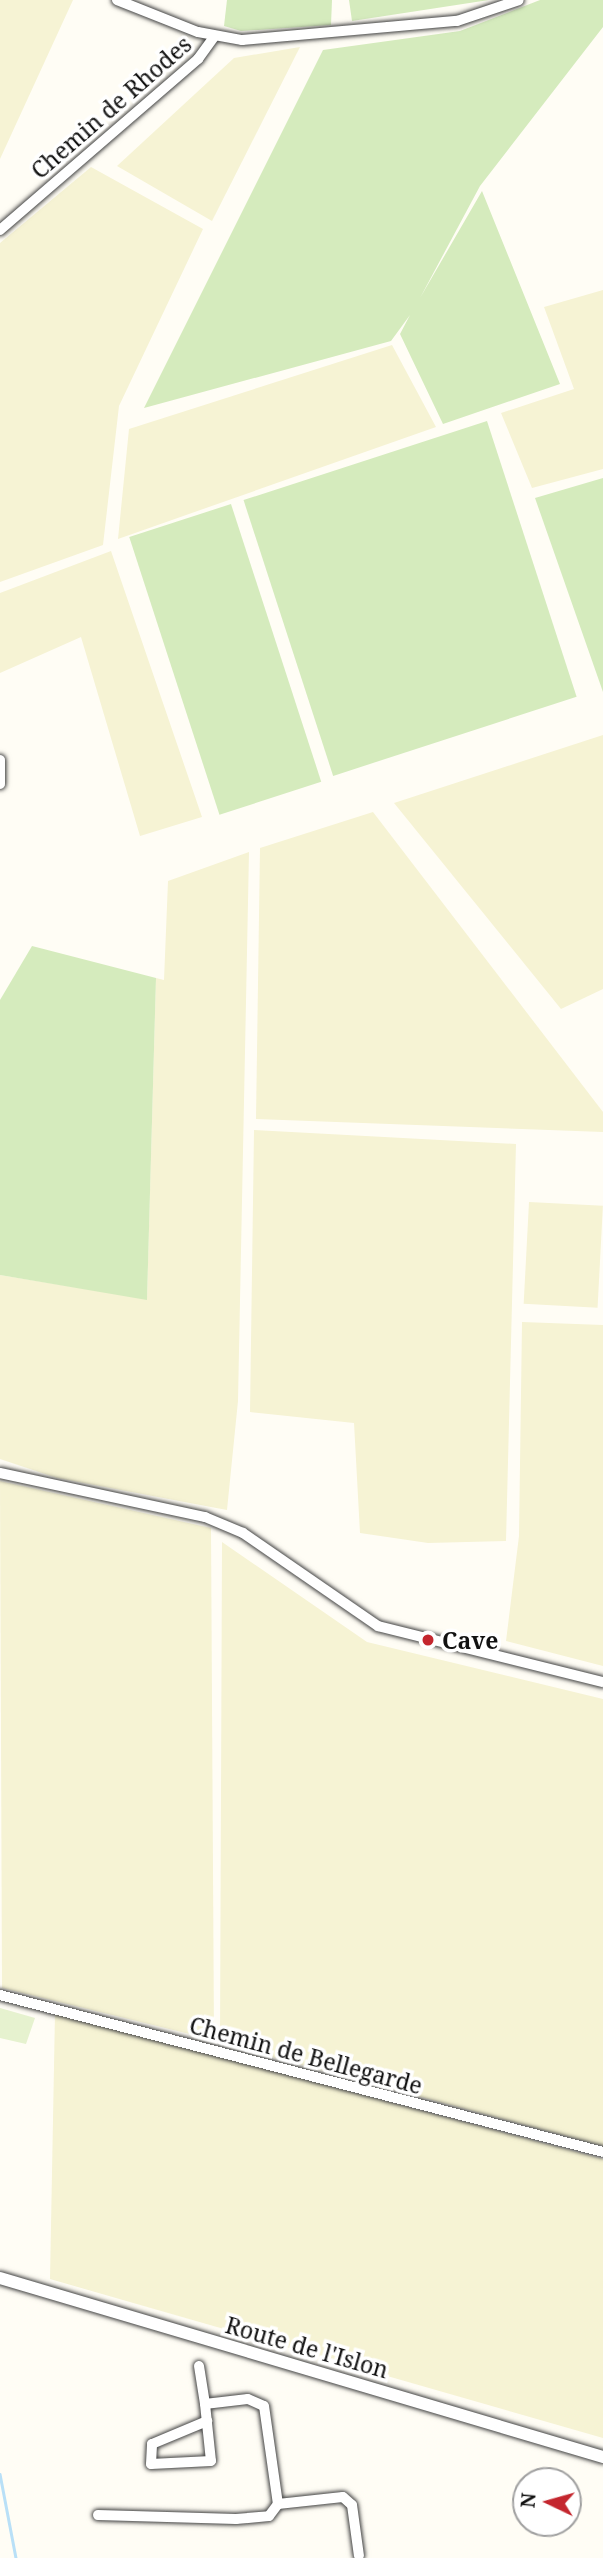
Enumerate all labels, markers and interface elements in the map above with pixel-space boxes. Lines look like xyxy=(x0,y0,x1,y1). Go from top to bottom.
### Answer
street label: Chemin de Rhodes xyxy=(25,30,197,184)
place label: Cave xyxy=(442,1626,498,1654)
marker: Cave xyxy=(420,1632,436,1648)
street label: Chemin de Bellegarde xyxy=(187,2011,425,2099)
street label: Route de l'Islon xyxy=(222,2311,392,2383)
north arrow xyxy=(512,2467,582,2537)
text: N xyxy=(514,2492,542,2509)

